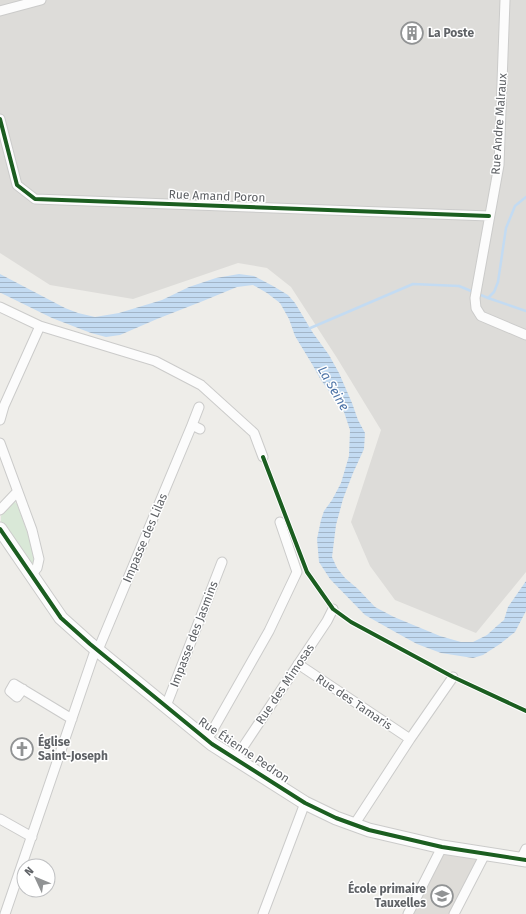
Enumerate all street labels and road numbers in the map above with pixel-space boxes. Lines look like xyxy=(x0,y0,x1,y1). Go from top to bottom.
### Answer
street label: Rue Andre Malraux xyxy=(488,73,510,175)
street label: Rue Amand Poron xyxy=(168,187,266,205)
street label: Impasse des Lilas xyxy=(120,491,170,585)
street label: Impasse des Jasmins xyxy=(167,579,221,689)
street label: Rue des Mimosas xyxy=(253,641,317,727)
street label: Rue des Tamaris xyxy=(313,671,395,733)
street label: Rue Étienne Pedron xyxy=(196,713,293,786)

